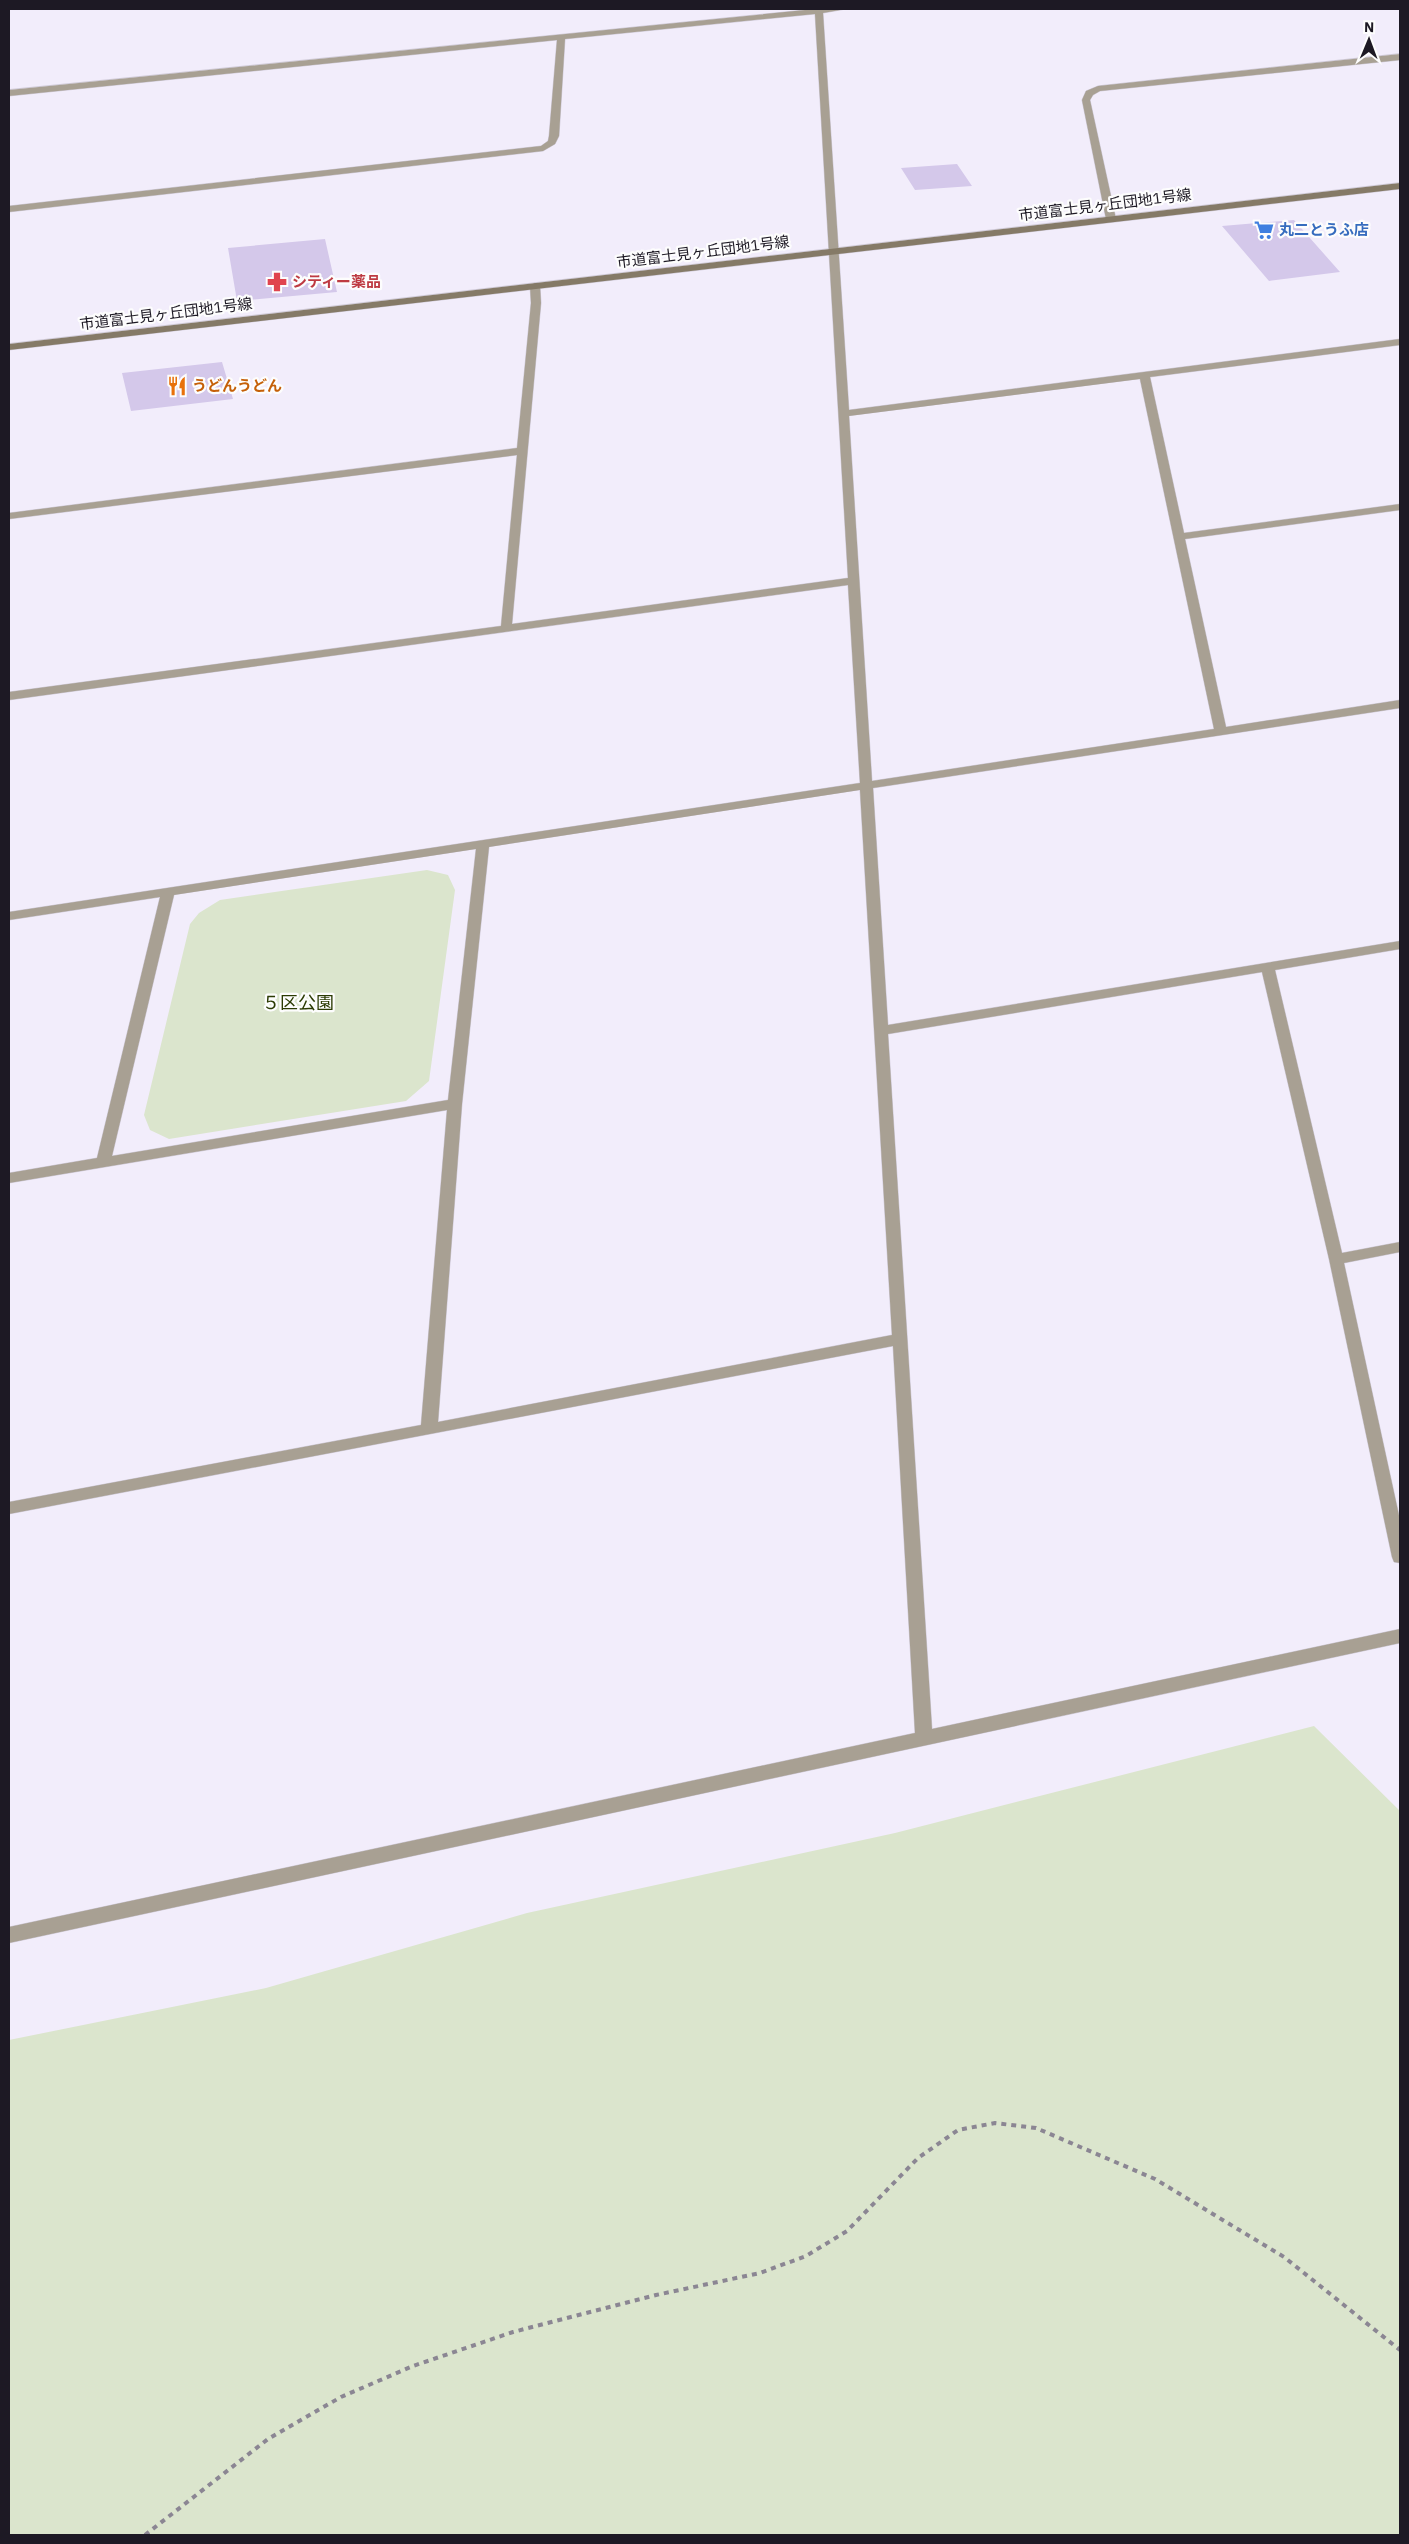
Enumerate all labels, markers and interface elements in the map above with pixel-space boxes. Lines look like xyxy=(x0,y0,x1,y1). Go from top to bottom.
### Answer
north arrow xyxy=(1344,15,1394,65)
text: N xyxy=(1364,18,1374,36)
street label: 市道富士見ヶ丘団地1号線 xyxy=(1017,184,1192,225)
supermarket icon: 丸二とうふ店 xyxy=(1253,219,1275,241)
place label: 丸二とうふ店 xyxy=(1279,220,1369,239)
street label: 市道富士見ヶ丘団地1号線 xyxy=(615,231,790,272)
pharmacy icon: シティー薬品 xyxy=(266,271,288,293)
place label: シティー薬品 xyxy=(292,272,381,291)
street label: 市道富士見ヶ丘団地1号線 xyxy=(78,293,253,334)
restaurant icon: うどんうどん xyxy=(166,375,188,397)
place label: うどんうどん xyxy=(192,376,282,395)
park label: ５区公園 xyxy=(262,991,334,1014)

